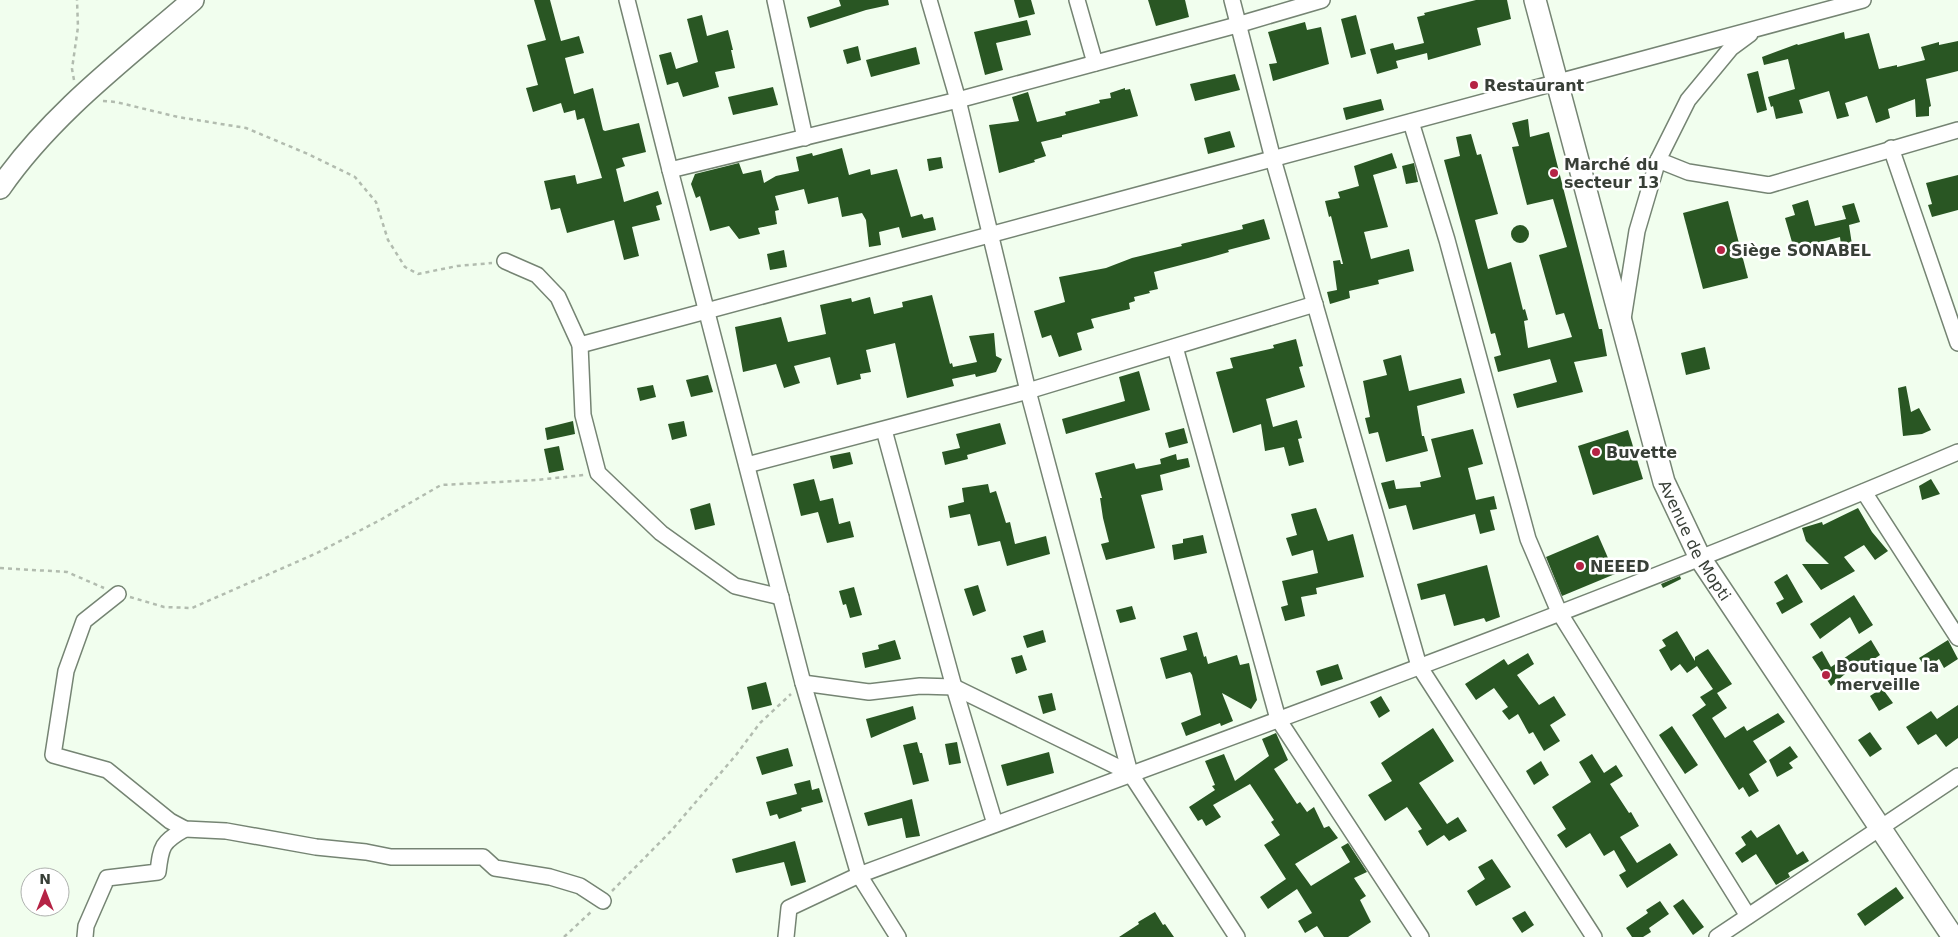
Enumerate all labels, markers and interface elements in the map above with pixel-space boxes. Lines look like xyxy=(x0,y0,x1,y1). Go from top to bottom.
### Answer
place label: Restaurant xyxy=(1484,76,1585,95)
marker: Restaurant xyxy=(1468,79,1480,91)
place label: Marché du secteur 13 xyxy=(1564,155,1659,192)
marker: Marché du secteur 13 xyxy=(1548,167,1560,179)
place label: Siège SONABEL xyxy=(1731,241,1871,260)
marker: Siège SONABEL xyxy=(1715,244,1727,256)
place label: Buvette xyxy=(1606,443,1677,462)
marker: Buvette xyxy=(1590,446,1602,458)
street label: Avenue de Mopti xyxy=(1655,477,1735,604)
place label: NEEED xyxy=(1590,557,1649,576)
marker: NEEED xyxy=(1574,560,1586,572)
place label: Boutique la merveille xyxy=(1836,657,1939,694)
marker: Boutique la merveille xyxy=(1820,669,1832,681)
north arrow xyxy=(20,867,70,917)
text: N xyxy=(39,871,51,887)

